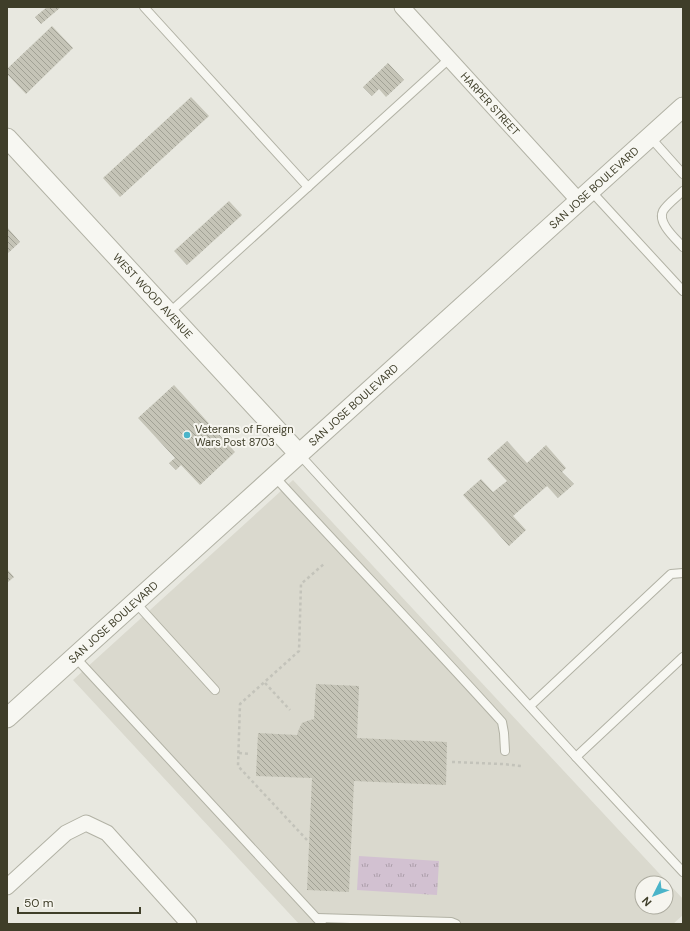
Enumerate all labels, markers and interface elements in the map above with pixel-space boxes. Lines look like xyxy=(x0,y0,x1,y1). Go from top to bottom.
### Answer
street label: HARPER STREET xyxy=(458,69,523,138)
street label: SAN JOSE BOULEVARD xyxy=(546,143,642,232)
street label: WEST WOOD AVENUE xyxy=(110,250,196,341)
street label: SAN JOSE BOULEVARD xyxy=(306,361,401,449)
place label: Veterans of Foreign Wars Post 8703 xyxy=(195,422,294,449)
marker: Veterans of Foreign Wars Post 8703 xyxy=(182,430,192,440)
street label: SAN JOSE BOULEVARD xyxy=(65,578,161,666)
north arrow xyxy=(634,875,674,915)
scale bar xyxy=(18,889,140,915)
text: N xyxy=(639,894,654,909)
text: 50 m xyxy=(24,895,53,911)

